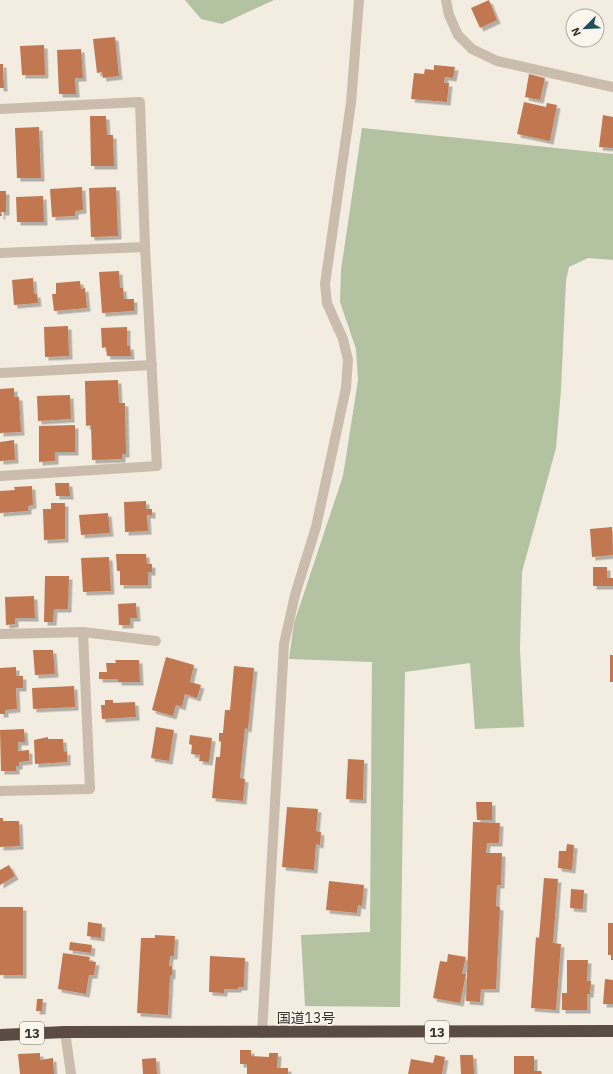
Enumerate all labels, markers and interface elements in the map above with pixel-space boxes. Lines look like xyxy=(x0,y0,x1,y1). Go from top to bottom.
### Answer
north arrow xyxy=(565,8,605,48)
text: N xyxy=(568,26,584,39)
street label: 国道13号 xyxy=(277,1009,335,1027)
road number: 13 xyxy=(425,1021,449,1043)
road number: 13 xyxy=(20,1022,44,1044)

